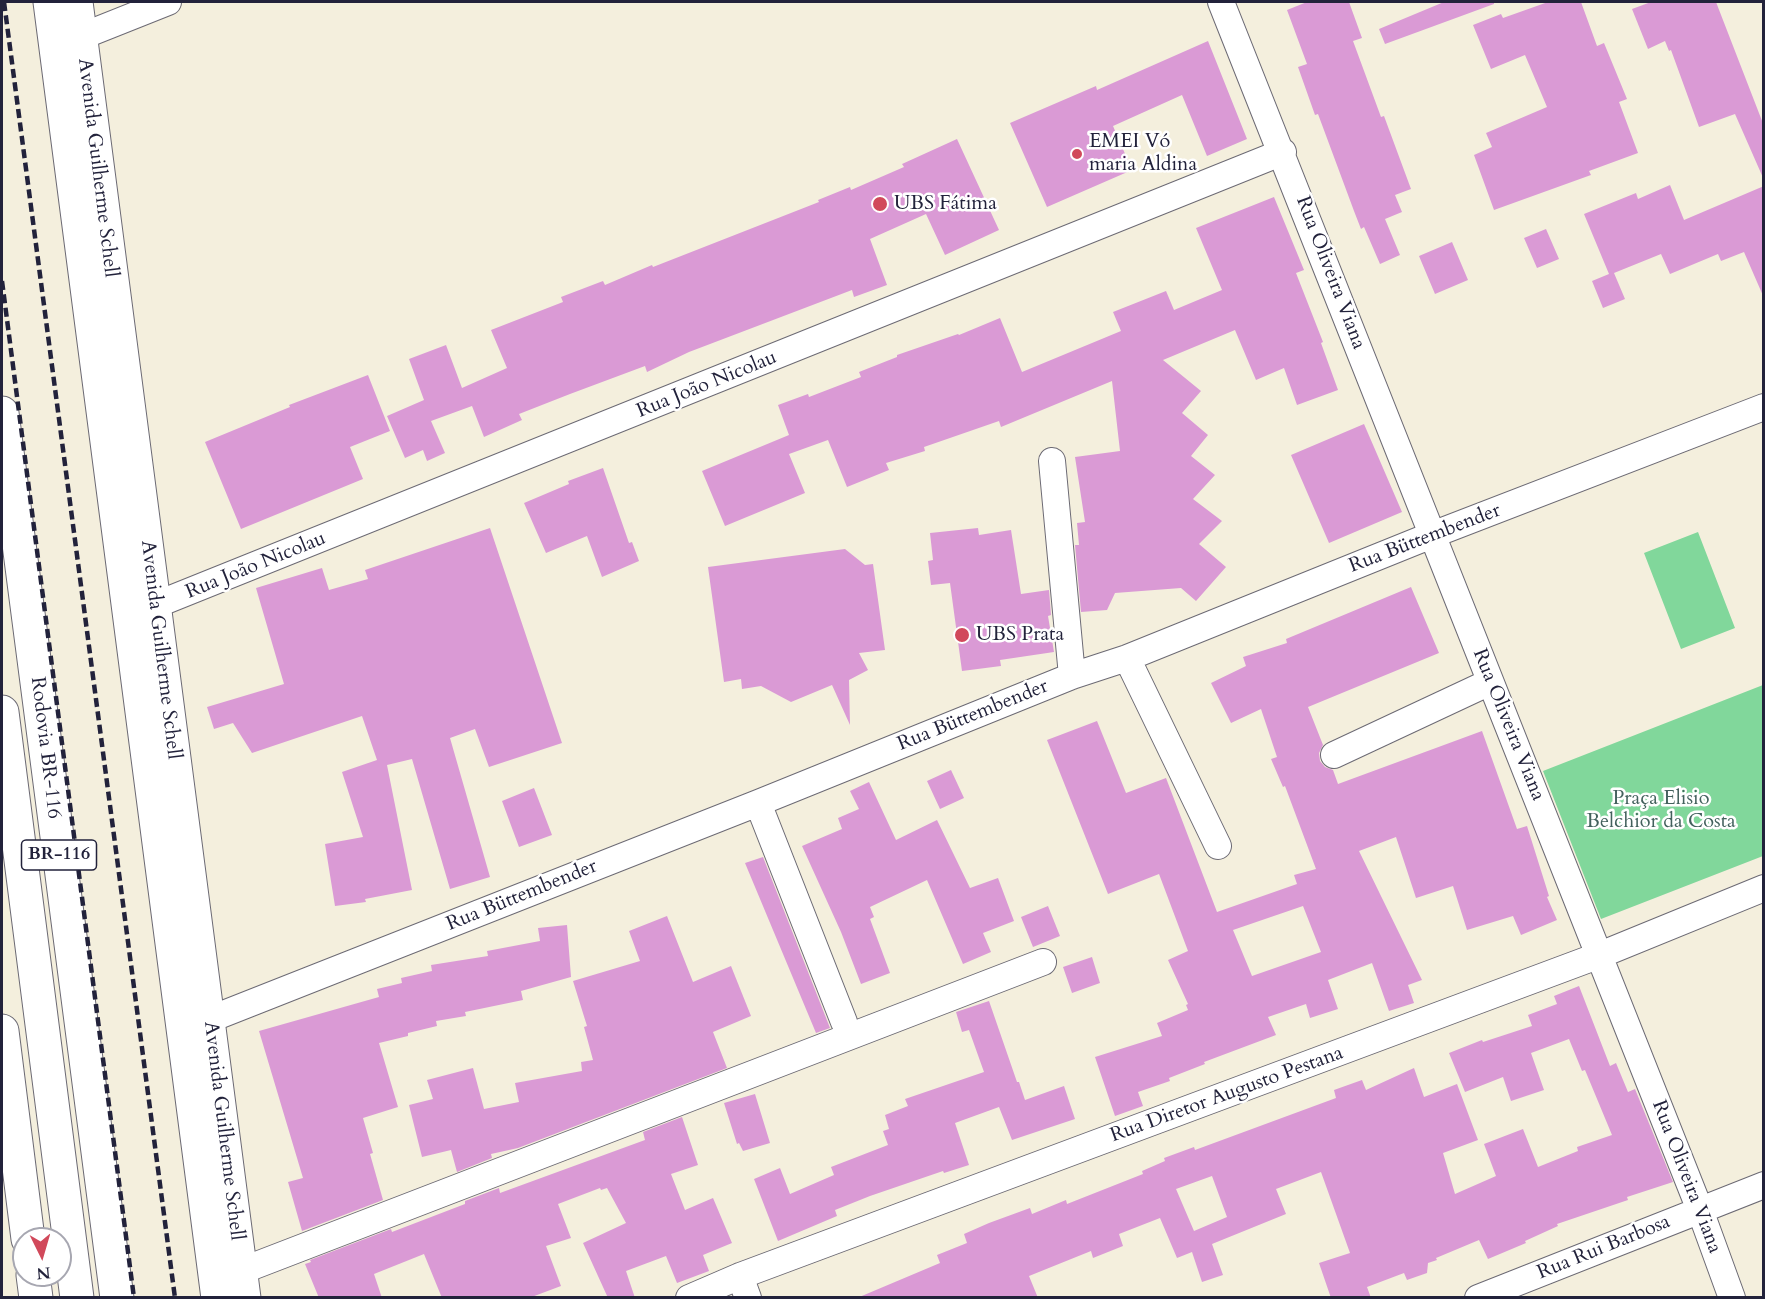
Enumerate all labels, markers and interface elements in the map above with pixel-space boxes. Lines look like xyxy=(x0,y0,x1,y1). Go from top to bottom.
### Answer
street label: Avenida Guilherme Schell xyxy=(72,57,122,279)
place label: EMEI Vó maria Aldina xyxy=(1089,130,1197,177)
marker: EMEI Vó maria Aldina xyxy=(1070,147,1084,161)
place label: UBS Fátima xyxy=(894,192,997,216)
street label: Rua Oliveira Viana xyxy=(1290,193,1370,353)
marker: UBS Fátima xyxy=(871,195,889,213)
street label: Rua João Nicolau xyxy=(634,346,780,424)
street label: Rua Büttembender xyxy=(1346,499,1504,579)
street label: Rua João Nicolau xyxy=(183,527,329,605)
street label: Avenida Guilherme Schell xyxy=(135,539,185,761)
place label: UBS Prata xyxy=(976,623,1064,647)
marker: UBS Prata xyxy=(953,626,971,644)
street label: Rua Oliveira Viana xyxy=(1467,645,1549,805)
street label: Rua Büttembender xyxy=(894,675,1052,757)
street label: Rodovia BR-116 xyxy=(24,676,66,820)
park label: Praça Elisio Belchior da Costa xyxy=(1586,787,1736,834)
road number: BR-116 xyxy=(22,840,97,870)
street label: Rua Büttembender xyxy=(443,855,601,937)
street label: Avenida Guilherme Schell xyxy=(198,1020,248,1242)
street label: Rua Diretor Augusto Pestana xyxy=(1107,1042,1347,1148)
street label: Rua Oliveira Viana xyxy=(1646,1097,1726,1257)
street label: Rua Rui Barbosa xyxy=(1534,1210,1674,1286)
north arrow xyxy=(12,1227,72,1287)
text: N xyxy=(36,1261,51,1285)

